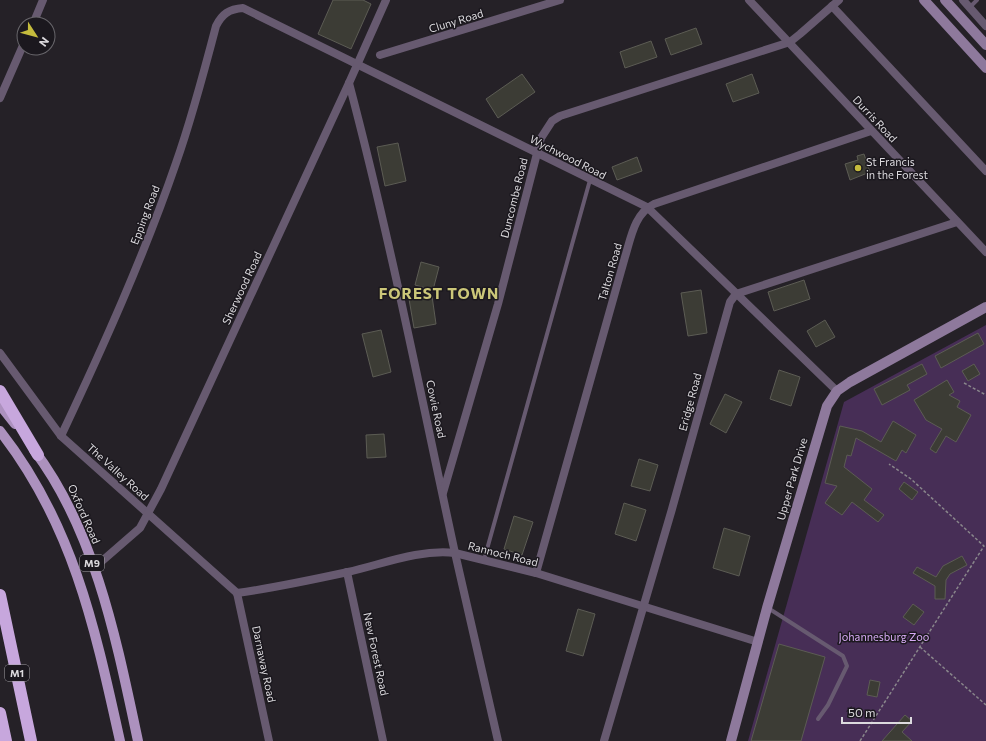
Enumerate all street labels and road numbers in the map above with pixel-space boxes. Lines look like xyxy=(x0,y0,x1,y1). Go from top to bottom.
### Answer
street label: Cluny Road xyxy=(427,6,485,35)
street label: Durris Road xyxy=(851,93,900,145)
street label: Wychwood Road xyxy=(528,132,609,181)
street label: Duncombe Road xyxy=(497,156,530,239)
street label: Epping Road xyxy=(127,183,162,246)
street label: Talton Road xyxy=(595,241,624,302)
street label: Sherwood Road xyxy=(219,249,264,326)
street label: Eridge Road xyxy=(676,371,704,432)
street label: Cowie Road xyxy=(424,379,449,439)
street label: Upper Park Drive xyxy=(774,436,810,522)
street label: The Valley Road xyxy=(85,440,152,503)
street label: Oxford Road xyxy=(66,482,103,546)
street label: Rannoch Road xyxy=(467,539,540,569)
road number: M9 xyxy=(80,555,104,571)
street label: New Forest Road xyxy=(361,611,392,697)
street label: Darnaway Road xyxy=(250,624,279,703)
road number: M1 xyxy=(5,665,29,681)

